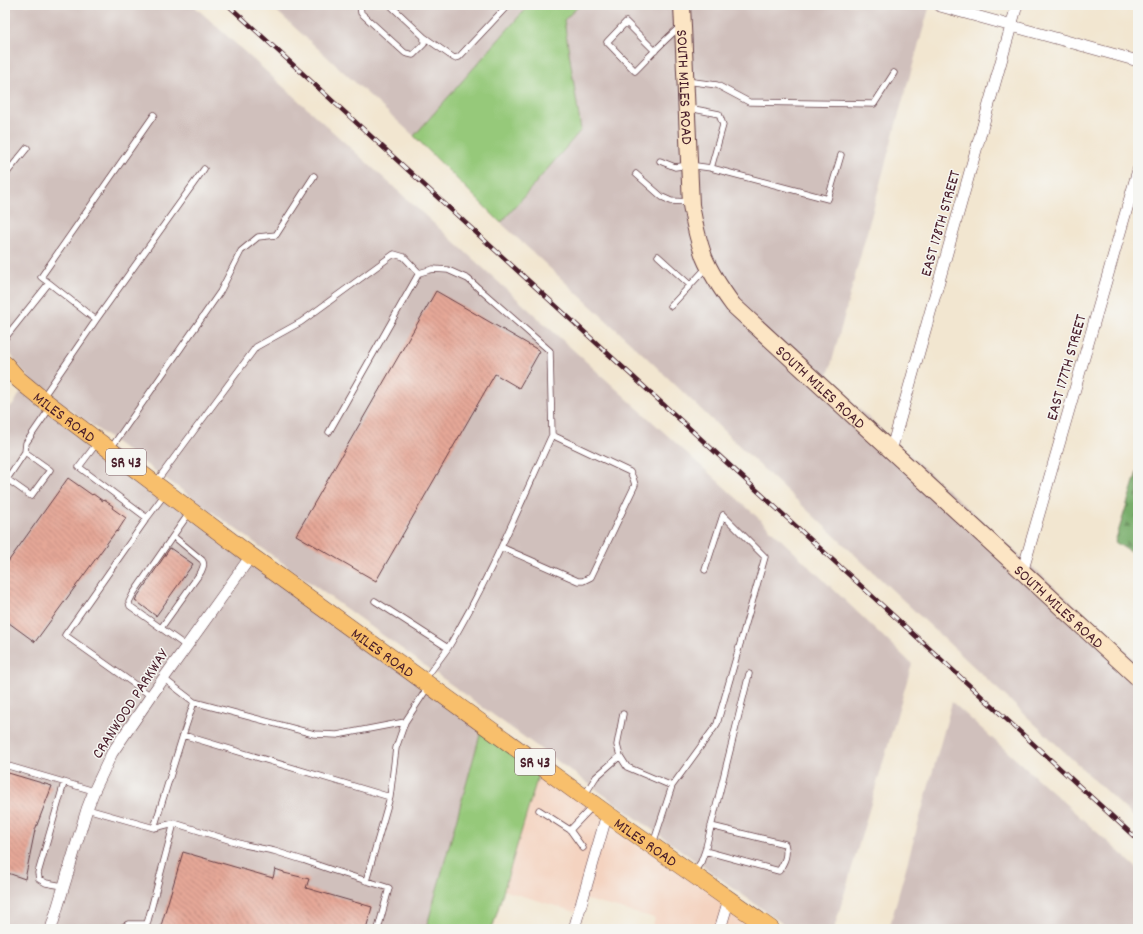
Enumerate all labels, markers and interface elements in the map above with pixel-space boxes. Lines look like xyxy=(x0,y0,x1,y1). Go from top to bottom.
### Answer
street label: SOUTH MILES ROAD xyxy=(669,29,697,145)
street label: EAST 178TH STREET xyxy=(915,167,968,280)
street label: EAST 177TH STREET xyxy=(1041,311,1094,423)
street label: SOUTH MILES ROAD xyxy=(769,341,870,436)
street label: MILES ROAD xyxy=(27,387,100,449)
road number: SR 43 xyxy=(106,449,146,475)
street label: SOUTH MILES ROAD xyxy=(1008,560,1108,655)
street label: MILES ROAD xyxy=(346,623,418,685)
street label: CRANWOOD PARKWAY xyxy=(87,644,176,764)
road number: SR 43 xyxy=(515,749,555,775)
street label: MILES ROAD xyxy=(608,813,681,874)

